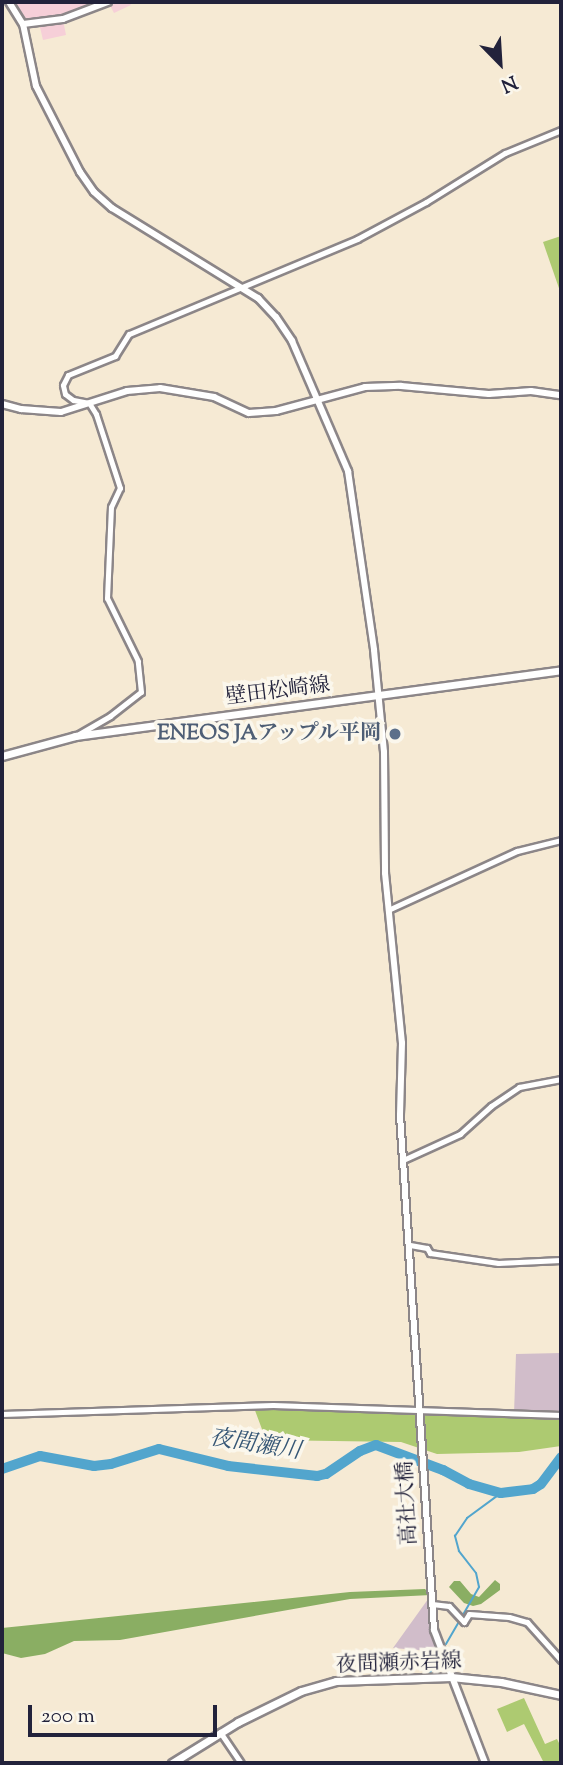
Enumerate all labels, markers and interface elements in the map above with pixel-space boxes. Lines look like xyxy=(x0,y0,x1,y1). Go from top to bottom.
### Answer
north arrow xyxy=(465,28,535,98)
text: N xyxy=(496,67,521,98)
street label: 壁田松崎線 xyxy=(224,673,332,711)
place label: ENEOS JAアップル平岡 xyxy=(155,721,381,747)
marker: ENEOS JAアップル平岡 xyxy=(387,726,403,742)
water label: 夜間瀬川 xyxy=(207,1425,303,1467)
street label: 高社大橋 xyxy=(393,1460,423,1546)
street label: 夜間瀬赤岩線 xyxy=(336,1649,462,1679)
scale bar xyxy=(32,1692,220,1736)
text: 200 m xyxy=(41,1702,95,1732)

